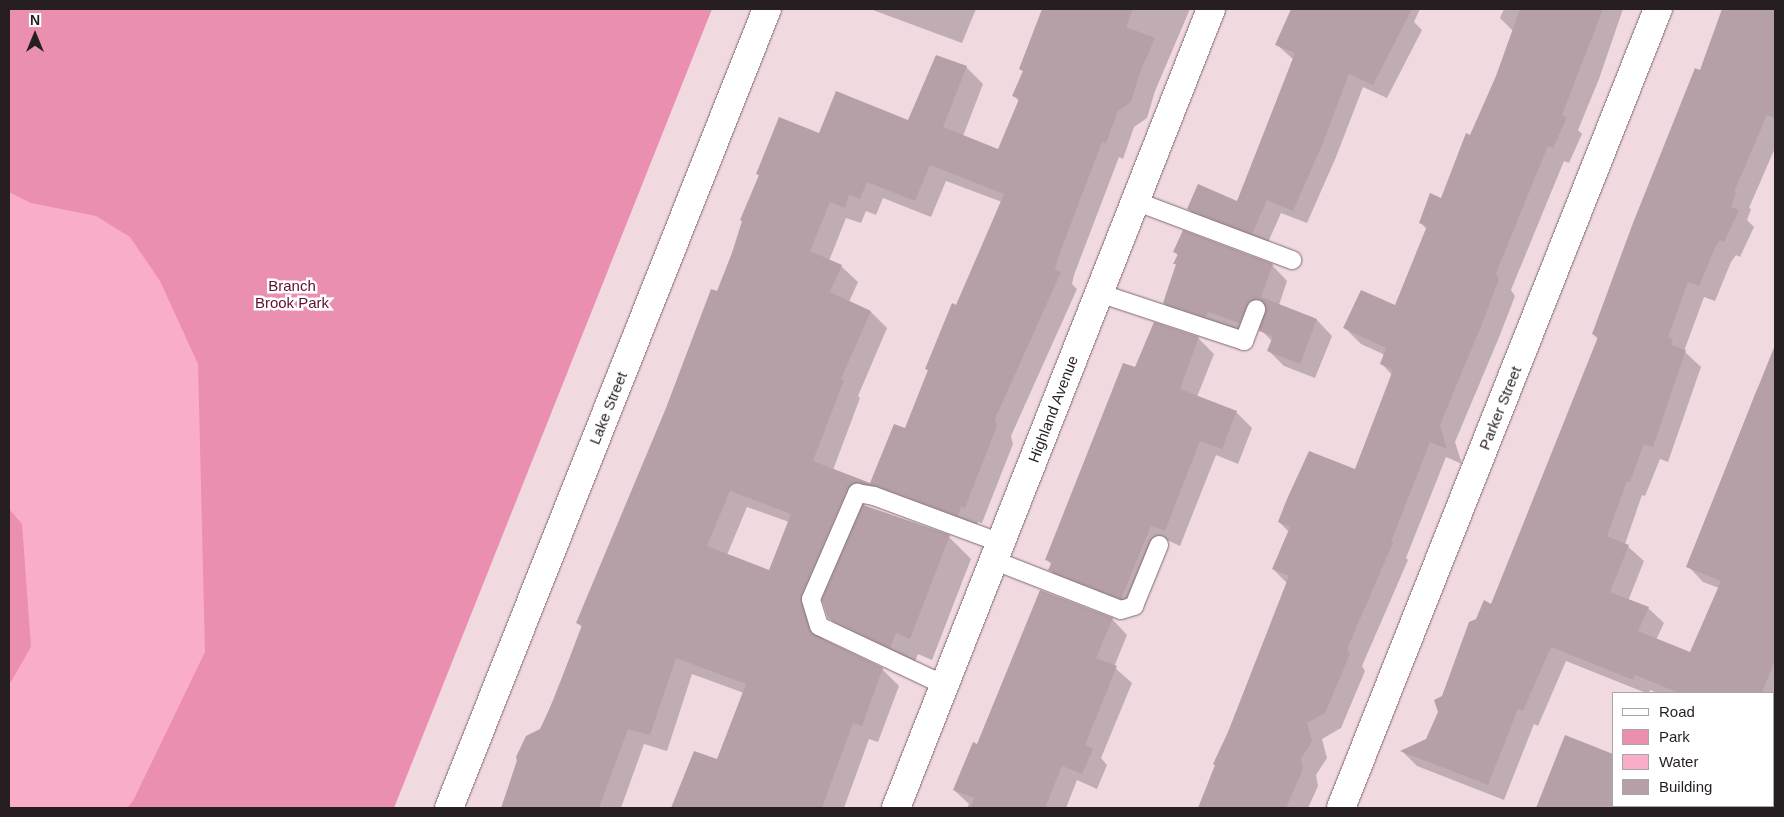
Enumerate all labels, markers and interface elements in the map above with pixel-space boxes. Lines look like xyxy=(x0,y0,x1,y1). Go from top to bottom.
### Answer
north arrow xyxy=(10,10,60,60)
text: N xyxy=(30,12,40,28)
park label: Branch Brook Park xyxy=(255,276,329,311)
street label: Highland Avenue xyxy=(1024,353,1082,465)
street label: Parker Street xyxy=(1475,364,1525,452)
street label: Lake Street xyxy=(585,369,631,447)
legend xyxy=(1612,692,1774,807)
text: Road xyxy=(1659,703,1695,720)
text: Park xyxy=(1659,728,1690,745)
text: Water xyxy=(1659,753,1698,770)
text: Building xyxy=(1659,778,1712,795)

